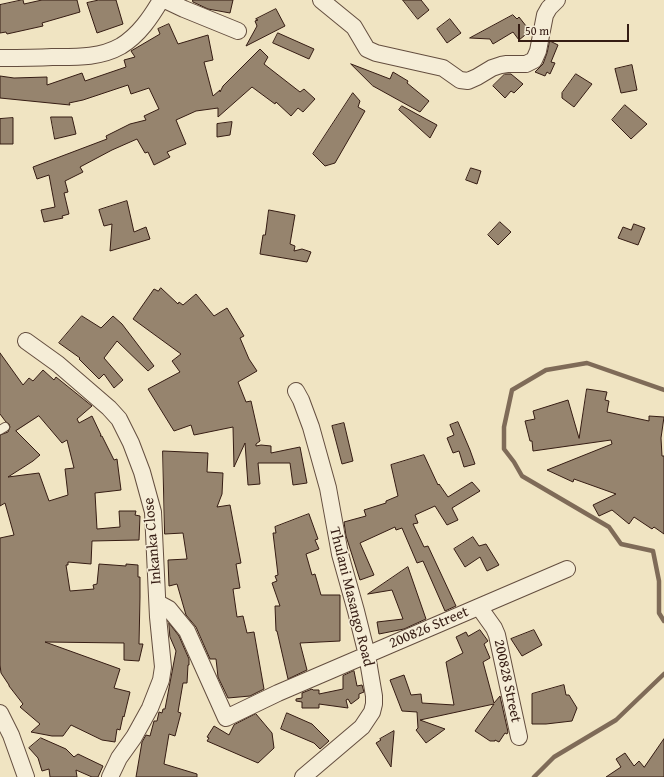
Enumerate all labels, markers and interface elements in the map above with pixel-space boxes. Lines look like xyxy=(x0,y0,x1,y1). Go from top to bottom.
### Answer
scale bar xyxy=(520,16,631,42)
text: 50 m xyxy=(525,22,549,39)
street label: Inkanka Close xyxy=(140,497,166,585)
street label: Thulani Masango Road xyxy=(325,526,377,668)
street label: 200826 Street xyxy=(387,603,471,653)
street label: 200828 Street xyxy=(489,638,525,724)

